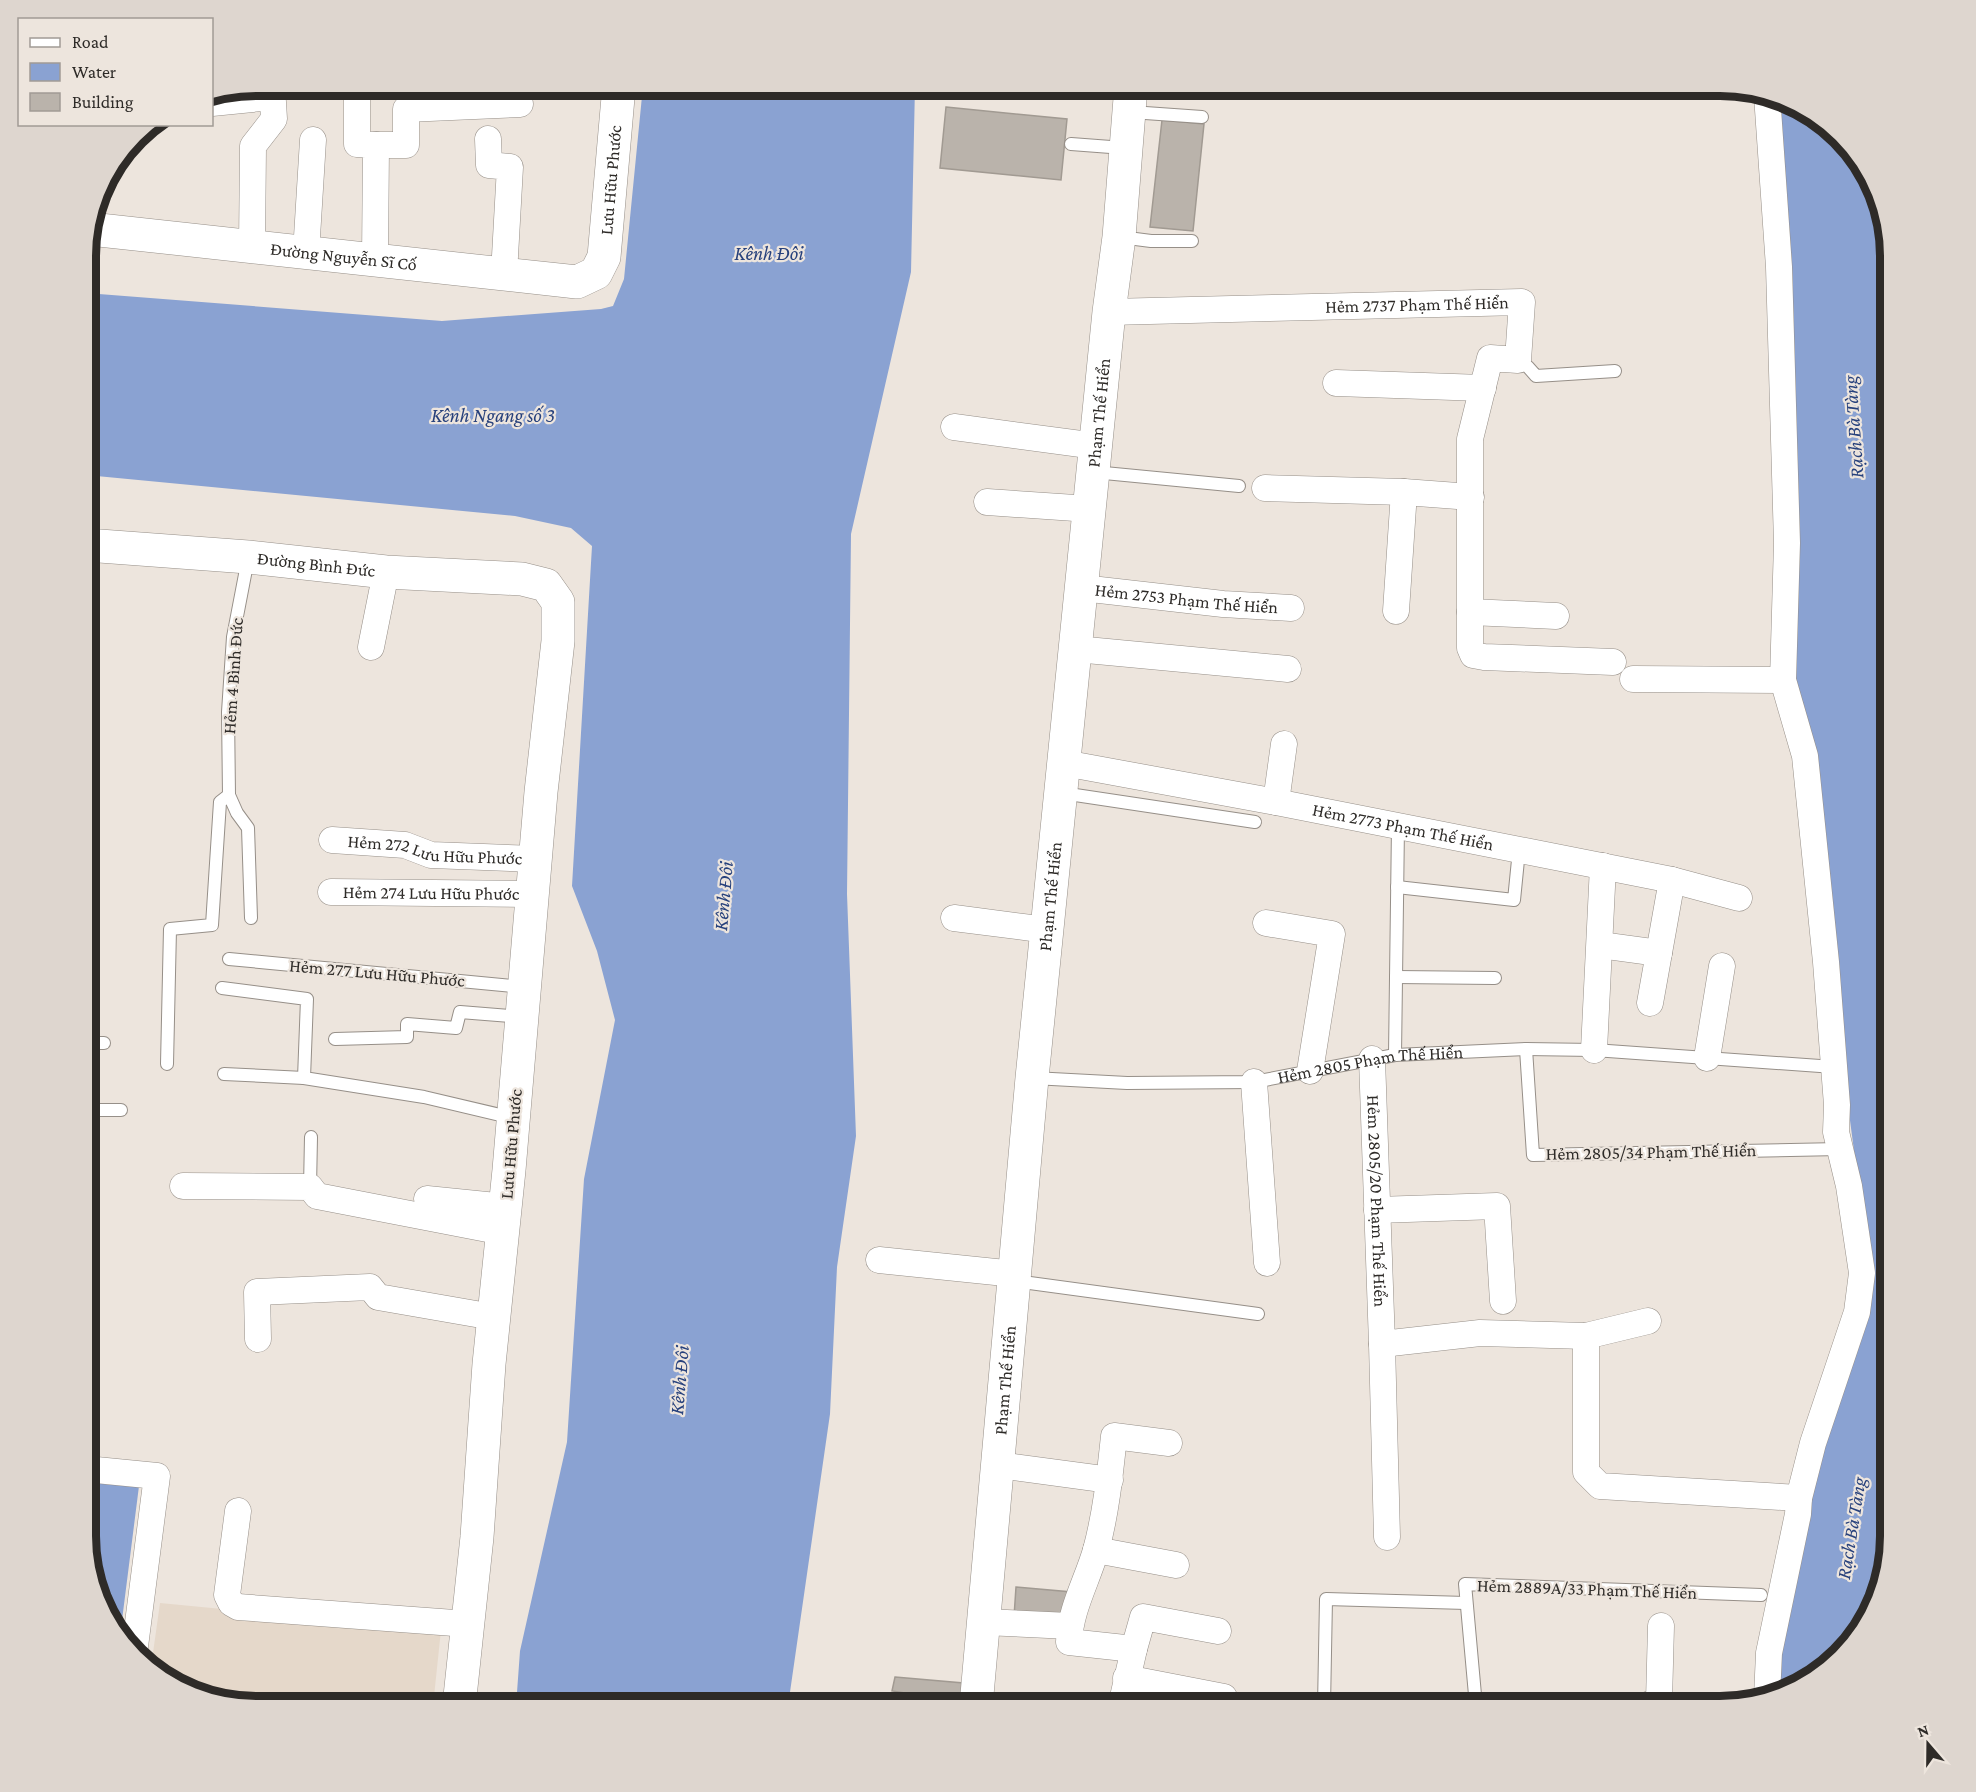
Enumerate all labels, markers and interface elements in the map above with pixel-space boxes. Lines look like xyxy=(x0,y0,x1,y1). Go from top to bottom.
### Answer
legend xyxy=(18,18,213,126)
text: Road xyxy=(72,32,109,52)
text: Water xyxy=(72,62,117,82)
text: Building xyxy=(72,92,134,112)
street label: Lưu Hữu Phước xyxy=(596,124,626,236)
street label: Đường Nguyễn Sĩ Cố xyxy=(269,239,418,275)
water label: Kênh Đôi xyxy=(734,242,804,264)
street label: Hẻm 2737 Phạm Thế Hiển xyxy=(1325,292,1509,317)
street label: Phạm Thế Hiển xyxy=(1083,357,1114,468)
water label: Rạch Bà Tàng xyxy=(1838,374,1869,479)
water label: Kênh Ngang số 3 xyxy=(431,404,555,427)
street label: Đường Bình Đức xyxy=(256,548,377,581)
street label: Hẻm 2753 Phạm Thế Hiển xyxy=(1094,580,1279,617)
street label: Hẻm 4 Bình Đức xyxy=(219,617,247,735)
street label: Hẻm 2773 Phạm Thế Hiển xyxy=(1311,799,1496,855)
street label: Hẻm 272 Lưu Hữu Phước xyxy=(347,831,523,868)
street label: Phạm Thế Hiển xyxy=(1035,840,1066,952)
water label: Kênh Đôi xyxy=(709,860,737,932)
street label: Hẻm 274 Lưu Hữu Phước xyxy=(343,882,520,904)
street label: Hẻm 277 Lưu Hữu Phước xyxy=(288,955,466,991)
street label: Hẻm 2805 Phạm Thế Hiển xyxy=(1276,1042,1464,1087)
street label: Lưu Hữu Phước xyxy=(496,1088,526,1200)
street label: Hẻm 2805/20 Phạm Thế Hiển xyxy=(1363,1095,1391,1308)
street label: Hẻm 2805/34 Phạm Thế Hiển xyxy=(1545,1140,1757,1164)
street label: Phạm Thế Hiển xyxy=(990,1324,1020,1436)
water label: Kênh Đôi xyxy=(665,1344,693,1416)
water label: Rạch Bà Tàng xyxy=(1832,1474,1871,1581)
street label: Hẻm 2889A/33 Phạm Thế Hiển xyxy=(1477,1575,1698,1603)
north arrow xyxy=(1898,1714,1958,1774)
text: N xyxy=(1915,1720,1931,1740)

